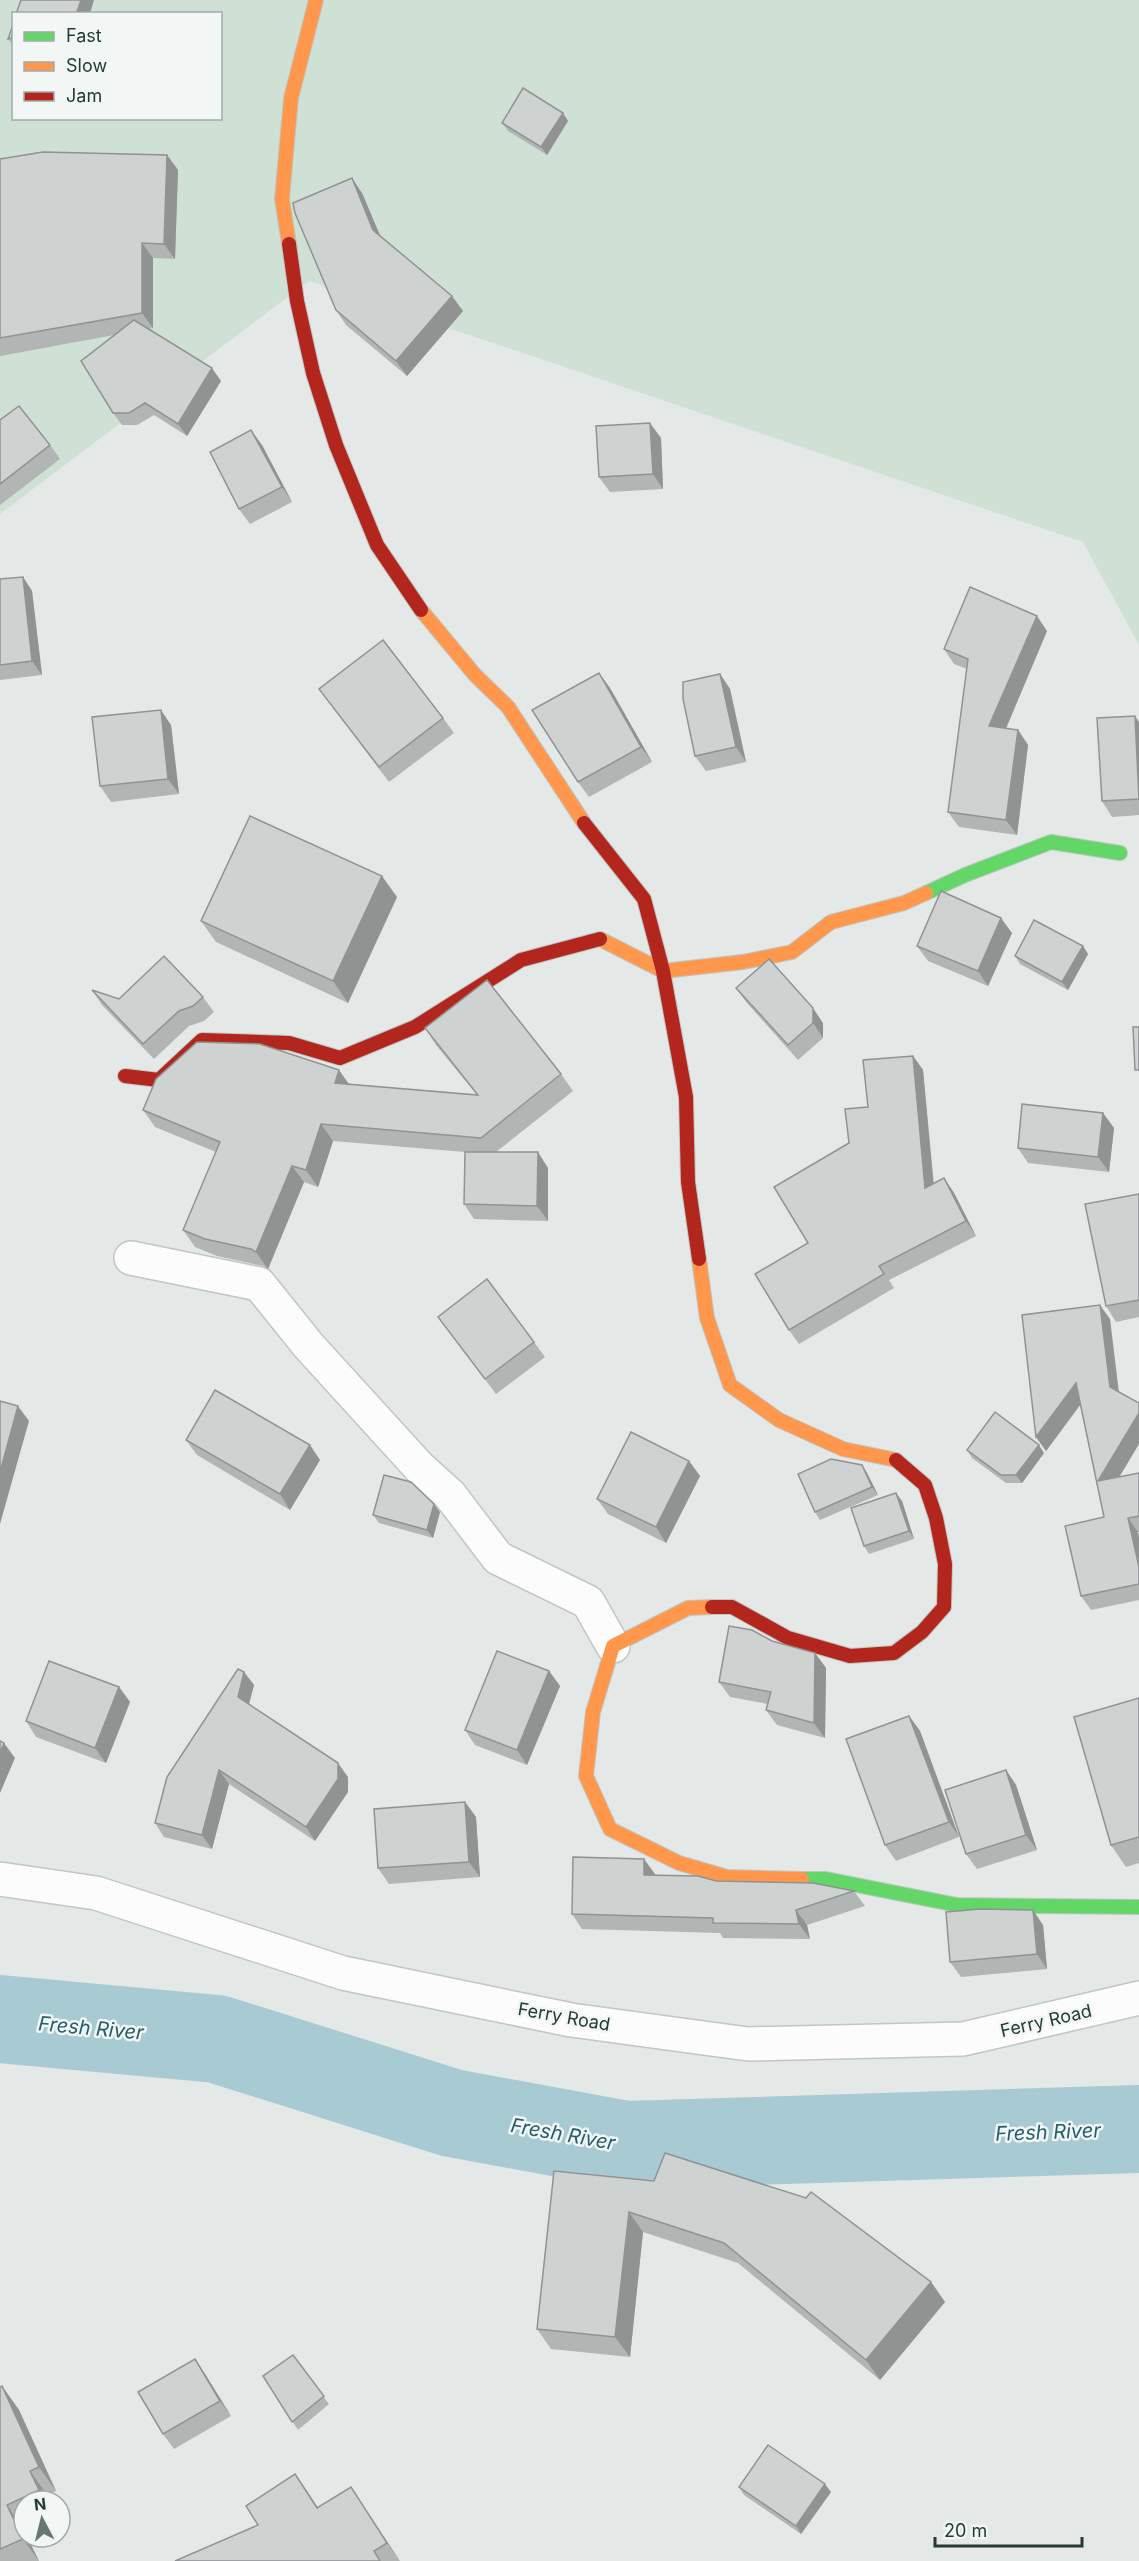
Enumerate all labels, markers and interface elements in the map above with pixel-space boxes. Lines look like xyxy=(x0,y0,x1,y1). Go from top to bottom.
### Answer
legend xyxy=(12,12,222,120)
text: Fast xyxy=(66,25,102,46)
text: Slow xyxy=(66,55,107,76)
text: Jam xyxy=(66,85,102,106)
street label: Ferry Road xyxy=(516,1998,612,2035)
street label: Ferry Road xyxy=(998,2000,1094,2041)
water label: Fresh River xyxy=(37,2011,145,2045)
water label: Fresh River xyxy=(509,2113,618,2155)
water label: Fresh River xyxy=(995,2118,1102,2146)
north arrow xyxy=(12,2489,72,2549)
text: N xyxy=(33,2493,47,2515)
scale bar xyxy=(935,2510,1082,2548)
text: 20 m xyxy=(944,2520,987,2541)

